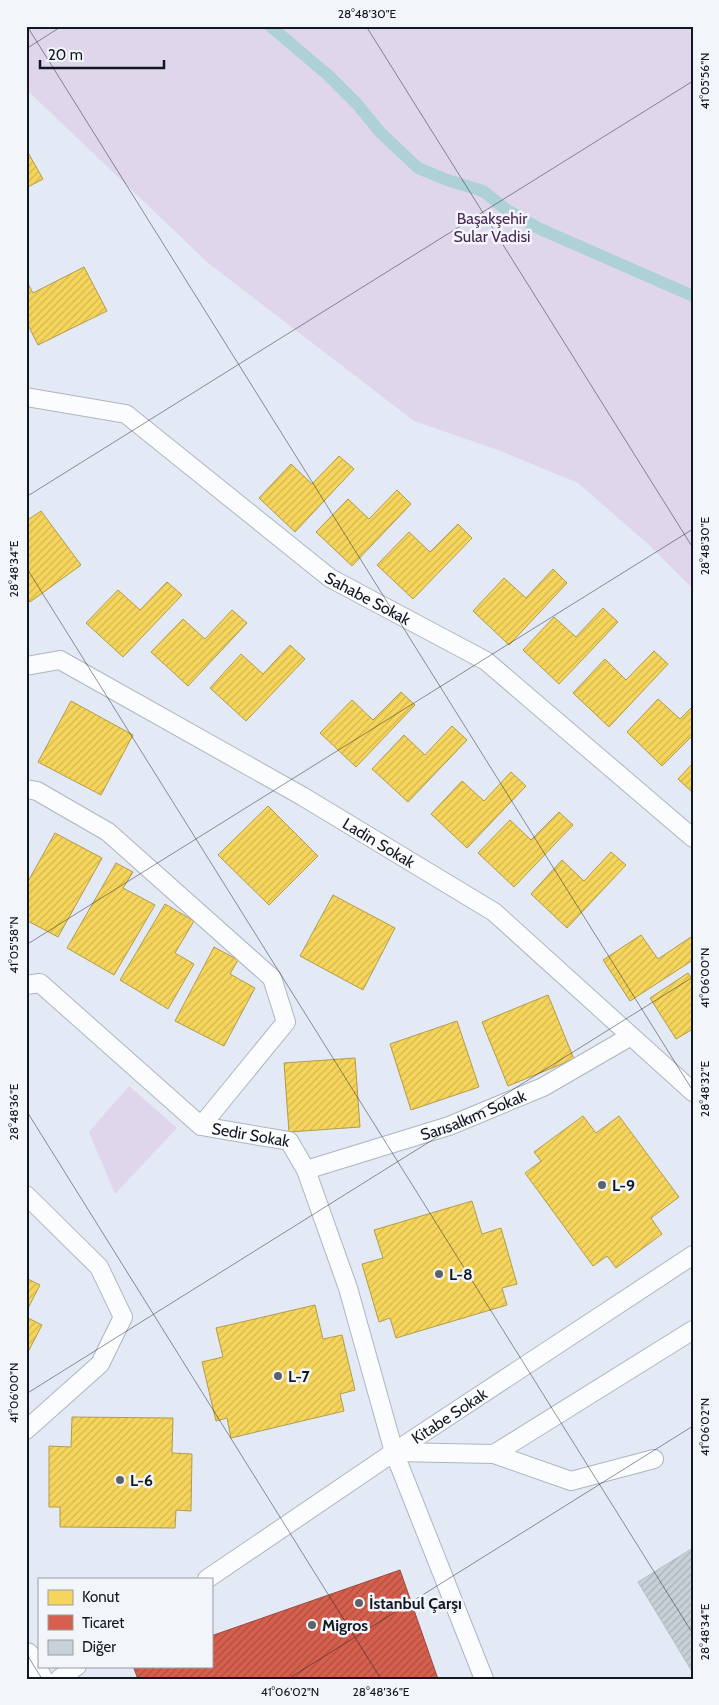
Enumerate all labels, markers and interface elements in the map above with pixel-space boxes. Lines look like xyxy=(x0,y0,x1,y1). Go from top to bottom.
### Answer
text: 28°48'30"E xyxy=(338,6,397,21)
scale bar xyxy=(40,38,164,70)
text: 20 m xyxy=(48,46,83,64)
text: 41°05'56"N xyxy=(697,53,712,109)
park label: Başakşehir Sular Vadisi xyxy=(454,209,530,246)
text: 28°48'30"E xyxy=(697,516,712,575)
text: 28°48'34"E xyxy=(6,540,21,597)
street label: Sahabe Sokak xyxy=(322,568,415,629)
street label: Ladin Sokak xyxy=(339,813,419,872)
text: 41°05'58"N xyxy=(6,916,21,974)
text: 41°06'00"N xyxy=(697,948,712,1008)
text: 28°48'32"E xyxy=(697,1061,712,1117)
text: 28°48'36"E xyxy=(6,1083,21,1140)
street label: Sarısalkım Sokak xyxy=(418,1085,529,1144)
street label: Sedir Sokak xyxy=(210,1119,292,1151)
place label: L-9 xyxy=(612,1176,635,1195)
marker: L-9 xyxy=(596,1179,608,1191)
place label: L-8 xyxy=(449,1265,473,1284)
marker: L-8 xyxy=(433,1268,445,1280)
text: 41°06'00"N xyxy=(6,1363,21,1423)
place label: L-7 xyxy=(288,1367,311,1386)
marker: L-7 xyxy=(272,1370,284,1382)
street label: Kitabe Sokak xyxy=(408,1383,491,1448)
text: 41°06'02"N xyxy=(697,1398,712,1456)
place label: L-6 xyxy=(130,1471,153,1490)
marker: L-6 xyxy=(114,1474,126,1486)
legend xyxy=(38,1578,212,1668)
text: Konut xyxy=(82,1588,120,1606)
place label: İstanbul Çarşı xyxy=(369,1594,462,1613)
marker: İstanbul Çarşı xyxy=(353,1597,365,1609)
text: 28°48'34"E xyxy=(697,1603,712,1660)
text: Ticaret xyxy=(82,1614,124,1632)
place label: Migros xyxy=(322,1616,368,1635)
marker: Migros xyxy=(306,1619,318,1631)
text: Diğer xyxy=(82,1638,116,1656)
text: 41°06'02"N xyxy=(261,1684,319,1699)
text: 28°48'36"E xyxy=(353,1684,410,1699)

